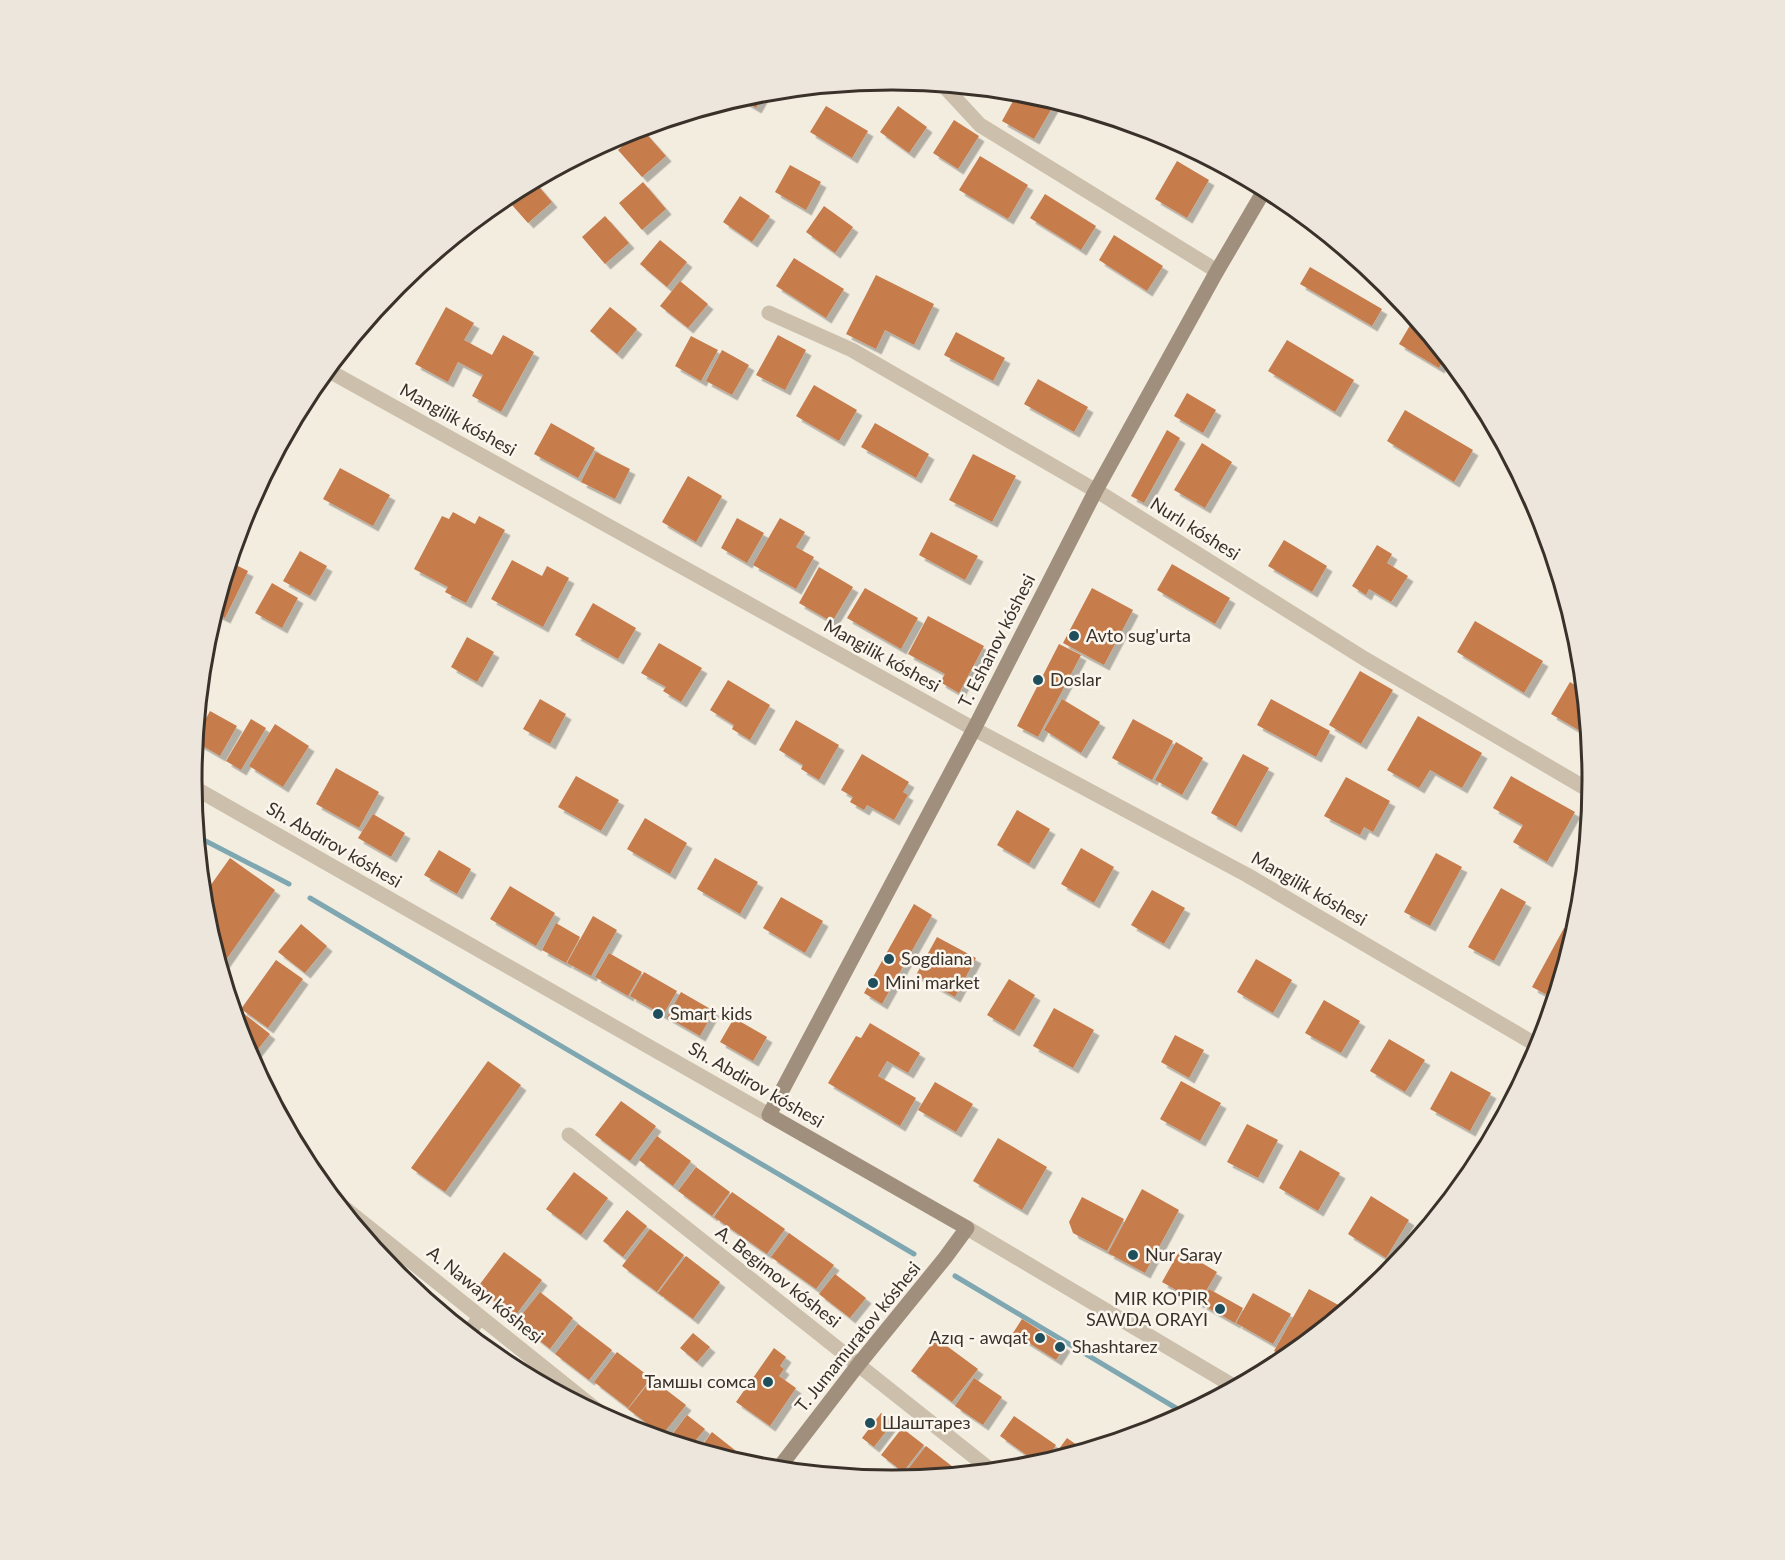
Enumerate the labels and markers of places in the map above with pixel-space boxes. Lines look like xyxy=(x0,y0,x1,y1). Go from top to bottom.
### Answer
place label: Avto sug'urta xyxy=(1086,624,1191,646)
marker: Avto sug'urta xyxy=(1067,629,1081,643)
place label: Doslar xyxy=(1050,668,1102,690)
marker: Doslar xyxy=(1031,673,1045,687)
place label: Sogdiana xyxy=(901,947,972,969)
marker: Sogdiana xyxy=(882,952,896,966)
place label: Mini market xyxy=(885,971,980,993)
marker: Mini market xyxy=(866,976,880,990)
place label: Smart kids xyxy=(670,1002,752,1024)
marker: Smart kids xyxy=(651,1007,665,1021)
place label: Nur Saray xyxy=(1145,1243,1223,1265)
marker: Nur Saray xyxy=(1126,1248,1140,1262)
place label: MIR KO'PIR SAWDA ORAYI xyxy=(1086,1287,1209,1330)
marker: MIR KO'PIR SAWDA ORAYI xyxy=(1213,1302,1227,1316)
place label: Azıq - awqat xyxy=(929,1326,1029,1348)
marker: Azıq - awqat xyxy=(1033,1331,1047,1345)
place label: Shashtarez xyxy=(1072,1335,1158,1357)
marker: Shashtarez xyxy=(1053,1340,1067,1354)
place label: Тамшы сомса xyxy=(644,1370,756,1392)
marker: Тамшы сомса xyxy=(761,1375,775,1389)
place label: Шаштарез xyxy=(882,1411,971,1433)
marker: Шаштарез xyxy=(863,1416,877,1430)

